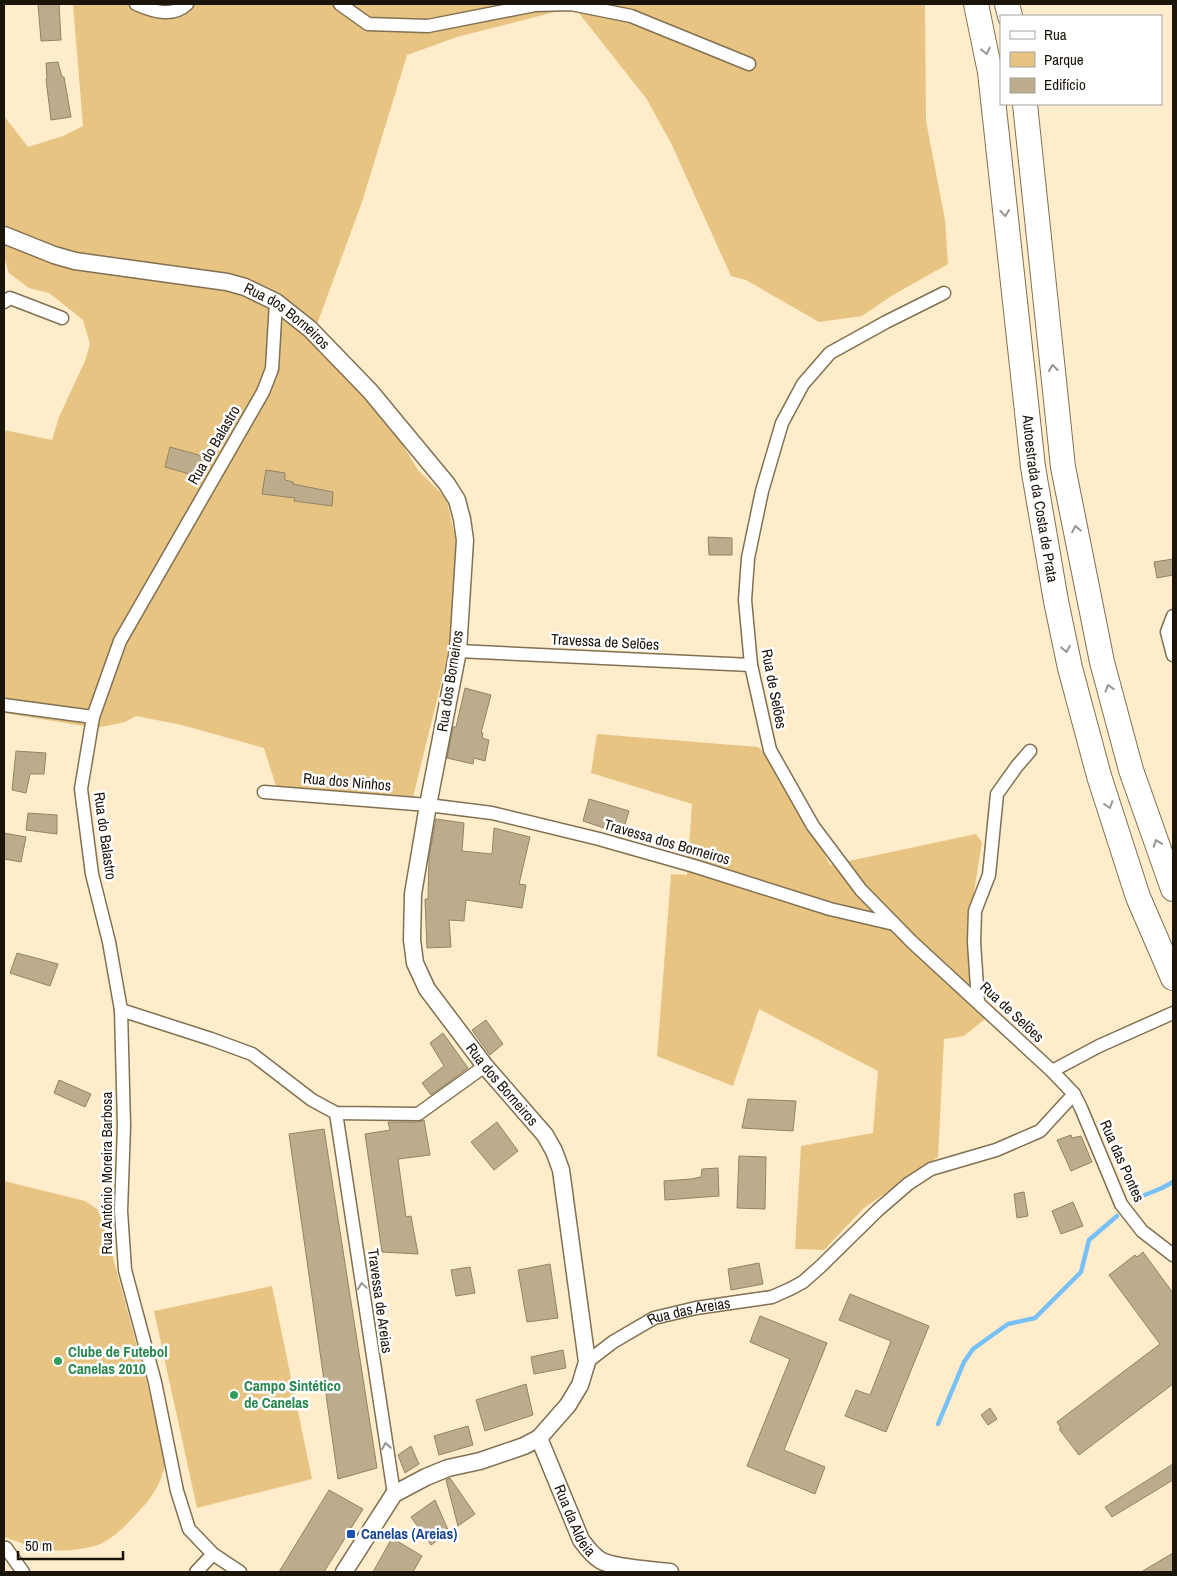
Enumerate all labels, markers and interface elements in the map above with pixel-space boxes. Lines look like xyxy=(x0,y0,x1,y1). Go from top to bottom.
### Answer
legend xyxy=(1000,15,1162,105)
text: Rua xyxy=(1044,24,1067,45)
one-way arrow xyxy=(980,47,990,56)
text: Parque xyxy=(1044,49,1084,70)
text: Edifício xyxy=(1044,74,1086,95)
one-way arrow xyxy=(999,209,1010,217)
street label: Rua dos Borneiros xyxy=(241,277,335,354)
one-way arrow xyxy=(1048,364,1059,372)
street label: Rua do Balastro xyxy=(182,401,245,488)
street label: Autoestrada da Costa de Prata xyxy=(1017,413,1064,584)
one-way arrow xyxy=(1071,525,1081,534)
street label: Travessa de Selões xyxy=(550,628,660,655)
street label: Rua dos Borneiros xyxy=(431,629,468,733)
one-way arrow xyxy=(1060,645,1070,653)
street label: Rua de Selões xyxy=(756,647,792,731)
one-way arrow xyxy=(1104,685,1114,693)
street label: Rua dos Ninhos xyxy=(302,767,392,796)
street label: Rua do Balastro xyxy=(89,791,122,881)
one-way arrow xyxy=(1103,801,1113,809)
street label: Travessa dos Borneiros xyxy=(602,813,733,870)
one-way arrow xyxy=(1153,840,1163,848)
street label: Rua de Selões xyxy=(976,976,1049,1047)
street label: Rua dos Borneiros xyxy=(461,1038,543,1130)
street label: Rua António Moreira Barbosa xyxy=(96,1091,117,1254)
street label: Rua das Pontes xyxy=(1095,1117,1150,1205)
street label: Travessa de Areias xyxy=(363,1247,398,1355)
one-way arrow xyxy=(357,1281,367,1290)
street label: Rua das Areias xyxy=(643,1292,732,1330)
place label: Clube de Futebol Canelas 2010 xyxy=(68,1341,168,1379)
marker: Clube de Futebol Canelas 2010 xyxy=(52,1355,64,1367)
place label: Campo Sintético de Canelas xyxy=(244,1375,341,1413)
marker: Campo Sintético de Canelas xyxy=(228,1389,240,1401)
one-way arrow xyxy=(381,1442,392,1450)
street label: Rua da Aldeia xyxy=(549,1481,601,1561)
place label: Canelas (Areias) xyxy=(361,1523,457,1544)
scale bar xyxy=(18,1528,122,1560)
marker: Canelas (Areias) xyxy=(345,1528,357,1540)
text: 50 m xyxy=(25,1535,52,1556)

